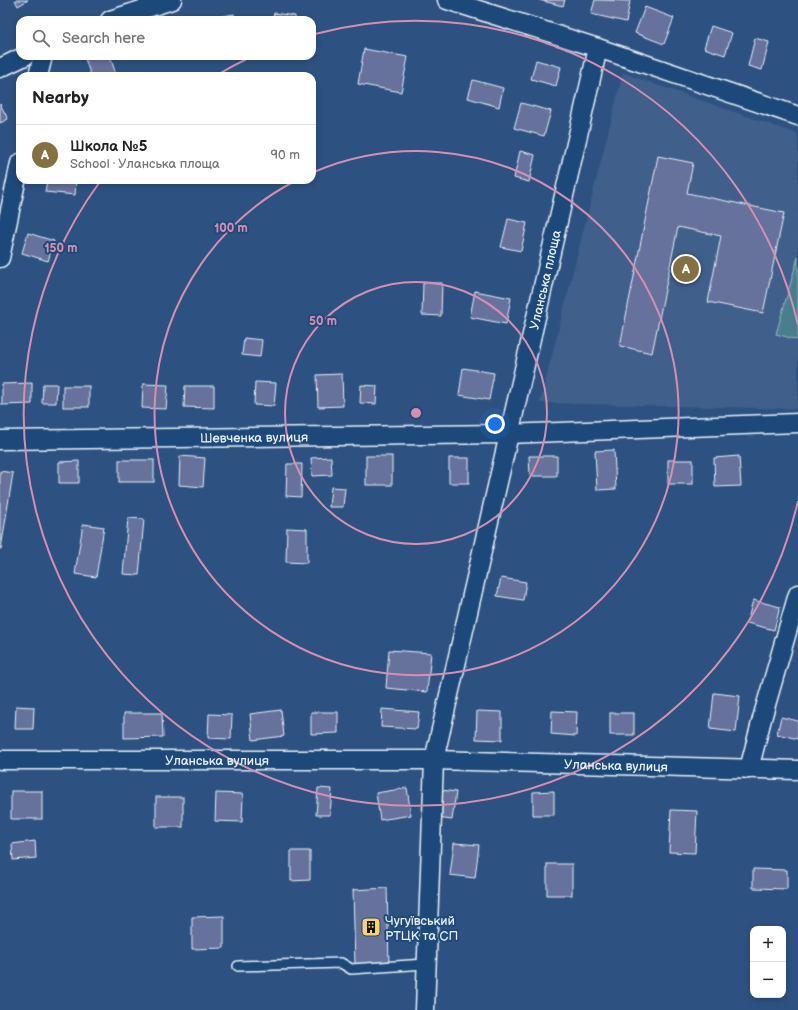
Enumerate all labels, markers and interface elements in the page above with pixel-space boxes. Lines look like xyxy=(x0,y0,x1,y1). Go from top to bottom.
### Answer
search box xyxy=(16,16,316,60)
icon: search xyxy=(30,27,52,49)
text: Search here xyxy=(62,29,145,48)
text: Nearby xyxy=(32,88,89,108)
text: Школа №5 xyxy=(70,137,147,156)
text: A xyxy=(41,147,49,163)
text: 90 m xyxy=(271,147,300,163)
text: School · Уланська площа xyxy=(70,156,220,172)
text: 100 m xyxy=(214,221,248,236)
street label: Уланська площа xyxy=(526,228,565,331)
text: 150 m xyxy=(45,241,77,256)
pin: A xyxy=(673,254,699,284)
text: 50 m xyxy=(309,314,337,329)
centre of rings xyxy=(409,406,423,420)
your location xyxy=(485,414,505,434)
street label: Шевченка вулиця xyxy=(200,429,308,447)
street label: Уланська вулиця xyxy=(165,753,269,769)
street label: Уланська вулиця xyxy=(564,757,668,775)
place label: Чугуївський РТЦК та СП xyxy=(385,913,458,944)
building icon: Чугуївський РТЦК та СП xyxy=(360,916,382,938)
map controls xyxy=(750,926,786,998)
button: + xyxy=(750,926,786,962)
button: − xyxy=(750,962,786,998)

